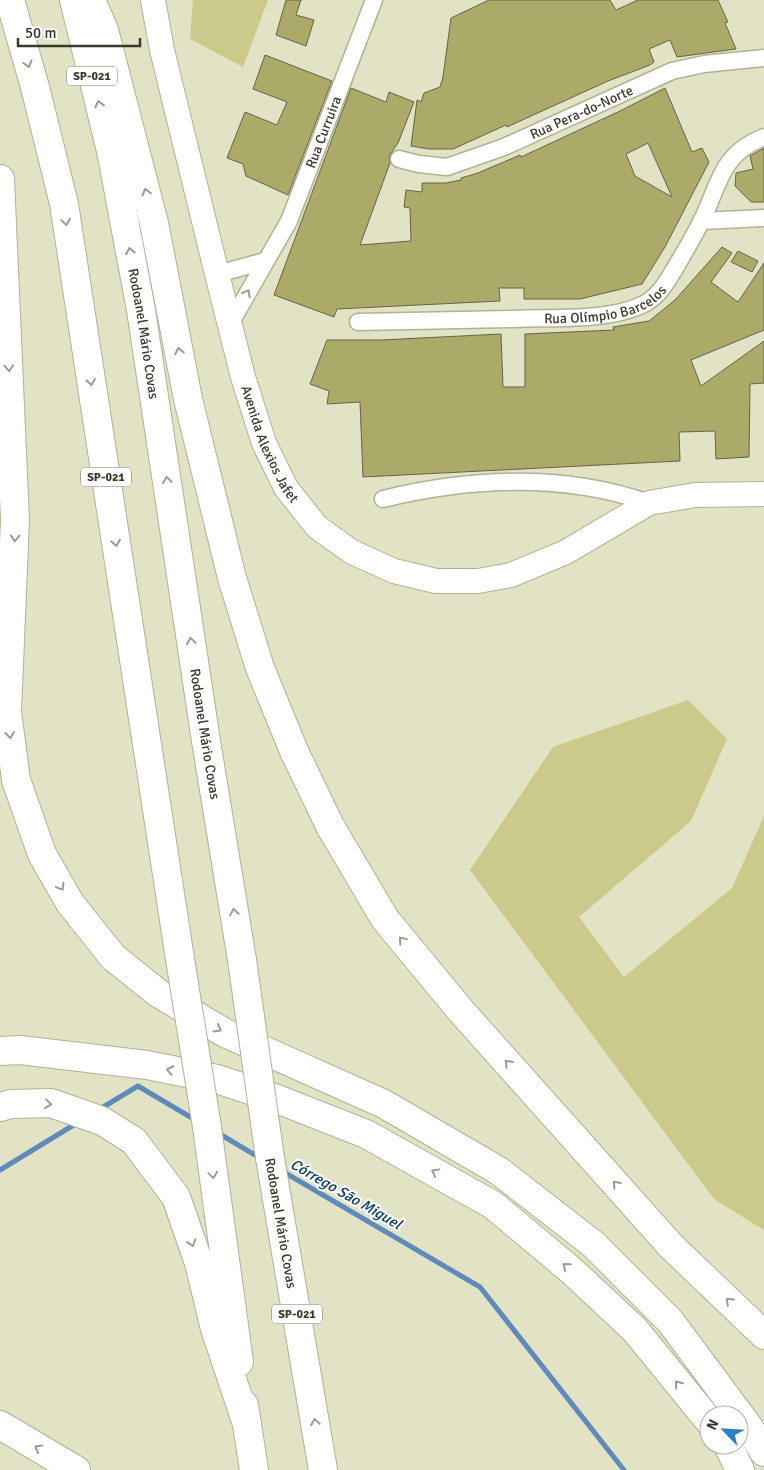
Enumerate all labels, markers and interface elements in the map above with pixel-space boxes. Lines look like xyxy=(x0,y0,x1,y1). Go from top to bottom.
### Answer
scale bar xyxy=(18,15,140,47)
text: 50 m xyxy=(25,24,56,42)
one-way arrow xyxy=(22,59,33,68)
road number: SP-021 xyxy=(67,66,117,85)
street label: Rua Pera-do-Norte xyxy=(527,82,636,143)
street label: Rua Curruira xyxy=(302,94,345,171)
one-way arrow xyxy=(94,99,105,108)
one-way arrow xyxy=(141,187,152,196)
one-way arrow xyxy=(61,217,71,226)
one-way arrow xyxy=(125,247,136,255)
street label: Rodoanel Mário Covas xyxy=(124,267,162,400)
street label: Rua Olímpio Barcelos xyxy=(544,282,670,327)
one-way arrow xyxy=(241,289,251,298)
one-way arrow xyxy=(174,347,185,355)
one-way arrow xyxy=(4,364,15,372)
one-way arrow xyxy=(85,379,96,387)
street label: Avenida Alexios Jafet xyxy=(237,383,302,506)
road number: SP-021 xyxy=(81,468,131,487)
one-way arrow xyxy=(162,476,173,484)
one-way arrow xyxy=(10,534,20,542)
one-way arrow xyxy=(110,538,120,547)
one-way arrow xyxy=(186,637,197,645)
street label: Rodoanel Mário Covas xyxy=(186,667,223,801)
one-way arrow xyxy=(4,731,15,739)
one-way arrow xyxy=(55,882,65,891)
one-way arrow xyxy=(229,907,240,915)
one-way arrow xyxy=(398,936,407,945)
one-way arrow xyxy=(213,1023,222,1033)
one-way arrow xyxy=(505,1060,513,1069)
one-way arrow xyxy=(166,1065,175,1075)
one-way arrow xyxy=(45,1098,53,1109)
water label: Córrego São Miguel xyxy=(287,1155,406,1234)
street label: Rodoanel Mário Covas xyxy=(261,1157,300,1290)
one-way arrow xyxy=(431,1168,440,1178)
one-way arrow xyxy=(207,1172,218,1180)
one-way arrow xyxy=(613,1181,622,1190)
one-way arrow xyxy=(186,1238,196,1247)
one-way arrow xyxy=(563,1263,572,1272)
one-way arrow xyxy=(725,1298,734,1307)
road number: SP-021 xyxy=(272,1305,322,1324)
one-way arrow xyxy=(675,1380,684,1389)
north arrow xyxy=(699,1405,749,1455)
text: N xyxy=(703,1417,722,1433)
one-way arrow xyxy=(310,1418,320,1426)
one-way arrow xyxy=(34,1444,43,1454)

